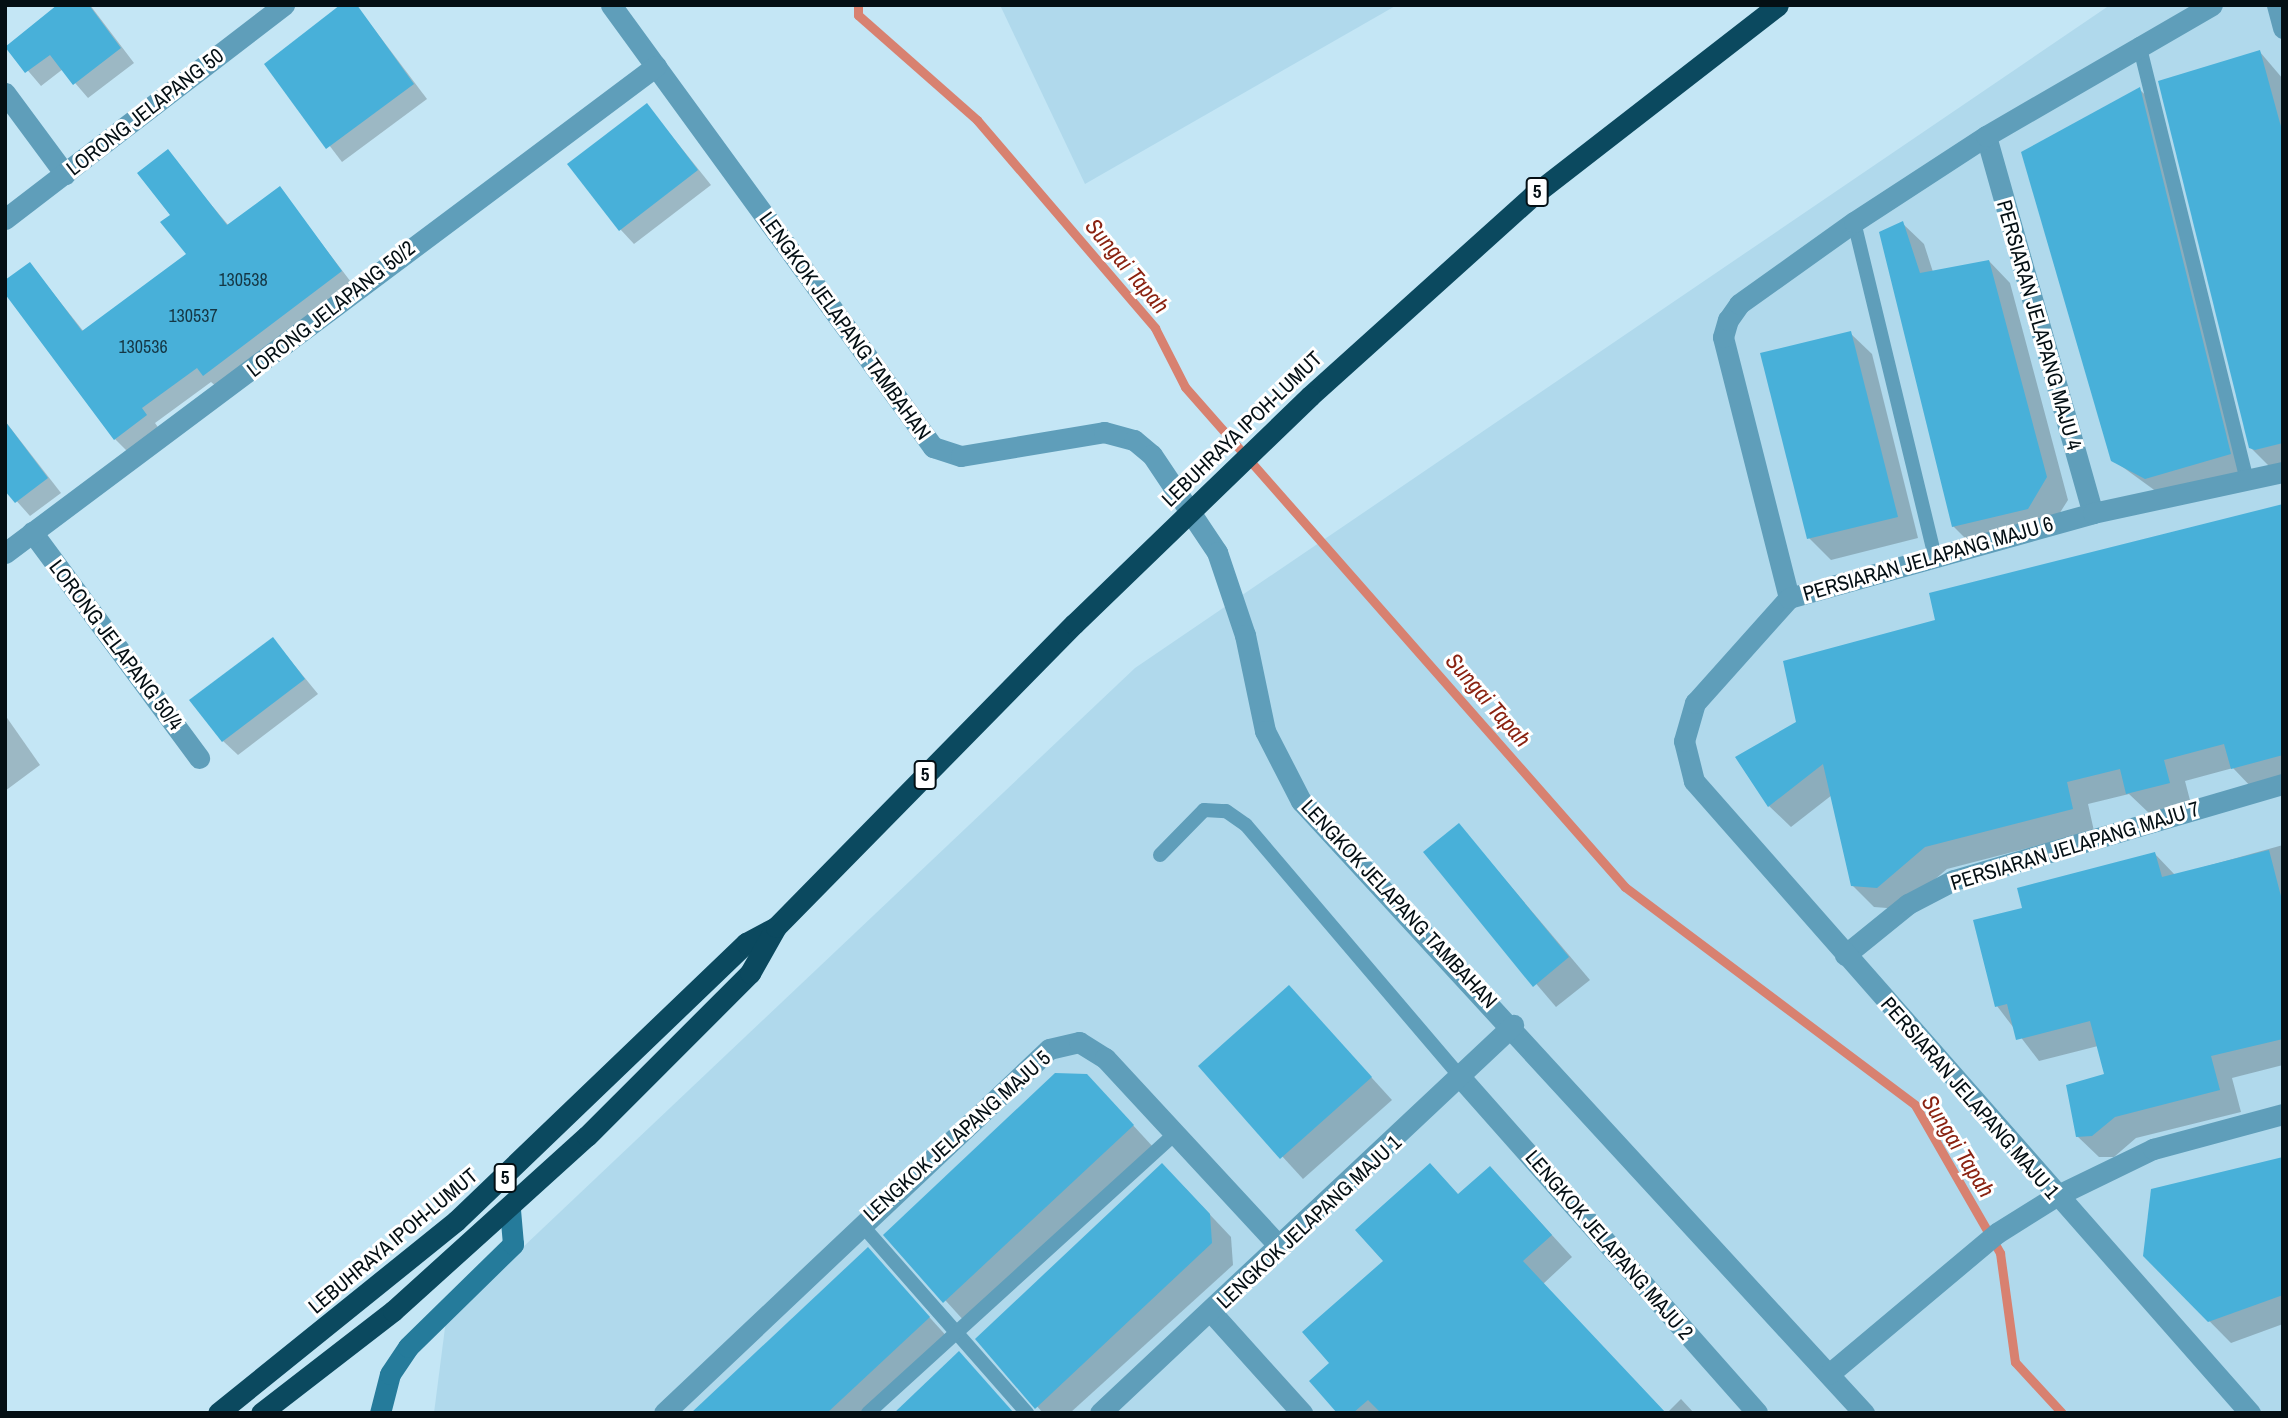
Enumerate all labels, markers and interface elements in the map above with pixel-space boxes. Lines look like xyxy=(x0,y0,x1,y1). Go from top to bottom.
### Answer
street label: LORONG JELAPANG 50 xyxy=(62,43,228,181)
road number: 5 xyxy=(1525,176,1549,208)
street label: PERSIARAN JELAPANG MAJU 4 xyxy=(1991,197,2087,453)
street label: LENGKOK JELAPANG TAMBAHAN xyxy=(754,207,936,445)
water label: Sungai Tapah xyxy=(1079,213,1175,319)
street label: LORONG JELAPANG 50/2 xyxy=(242,236,420,382)
house number: 130538 xyxy=(218,269,268,291)
house number: 130537 xyxy=(168,305,218,327)
house number: 130536 xyxy=(118,336,168,358)
street label: LEBUHRAYA IPOH-LUMUT xyxy=(1156,346,1328,512)
street label: PERSIARAN JELAPANG MAJU 6 xyxy=(1800,511,2056,607)
street label: LORONG JELAPANG 50/4 xyxy=(44,555,188,735)
water label: Sungai Tapah xyxy=(1440,647,1536,753)
road number: 5 xyxy=(913,760,937,790)
street label: LENGKOK JELAPANG TAMBAHAN xyxy=(1296,794,1502,1014)
street label: PERSIARAN JELAPANG MAJU 7 xyxy=(1947,796,2203,896)
street label: PERSIARAN JELAPANG MAJU 1 xyxy=(1876,992,2064,1204)
street label: LENGKOK JELAPANG MAJU 5 xyxy=(858,1045,1056,1227)
water label: Sungai Tapah xyxy=(1916,1090,2000,1202)
street label: LENGKOK JELAPANG MAJU 1 xyxy=(1212,1130,1406,1314)
street label: LENGKOK JELAPANG MAJU 2 xyxy=(1520,1145,1698,1345)
road number: 5 xyxy=(493,1162,517,1194)
street label: LEBUHRAYA IPOH-LUMUT xyxy=(303,1163,483,1319)

